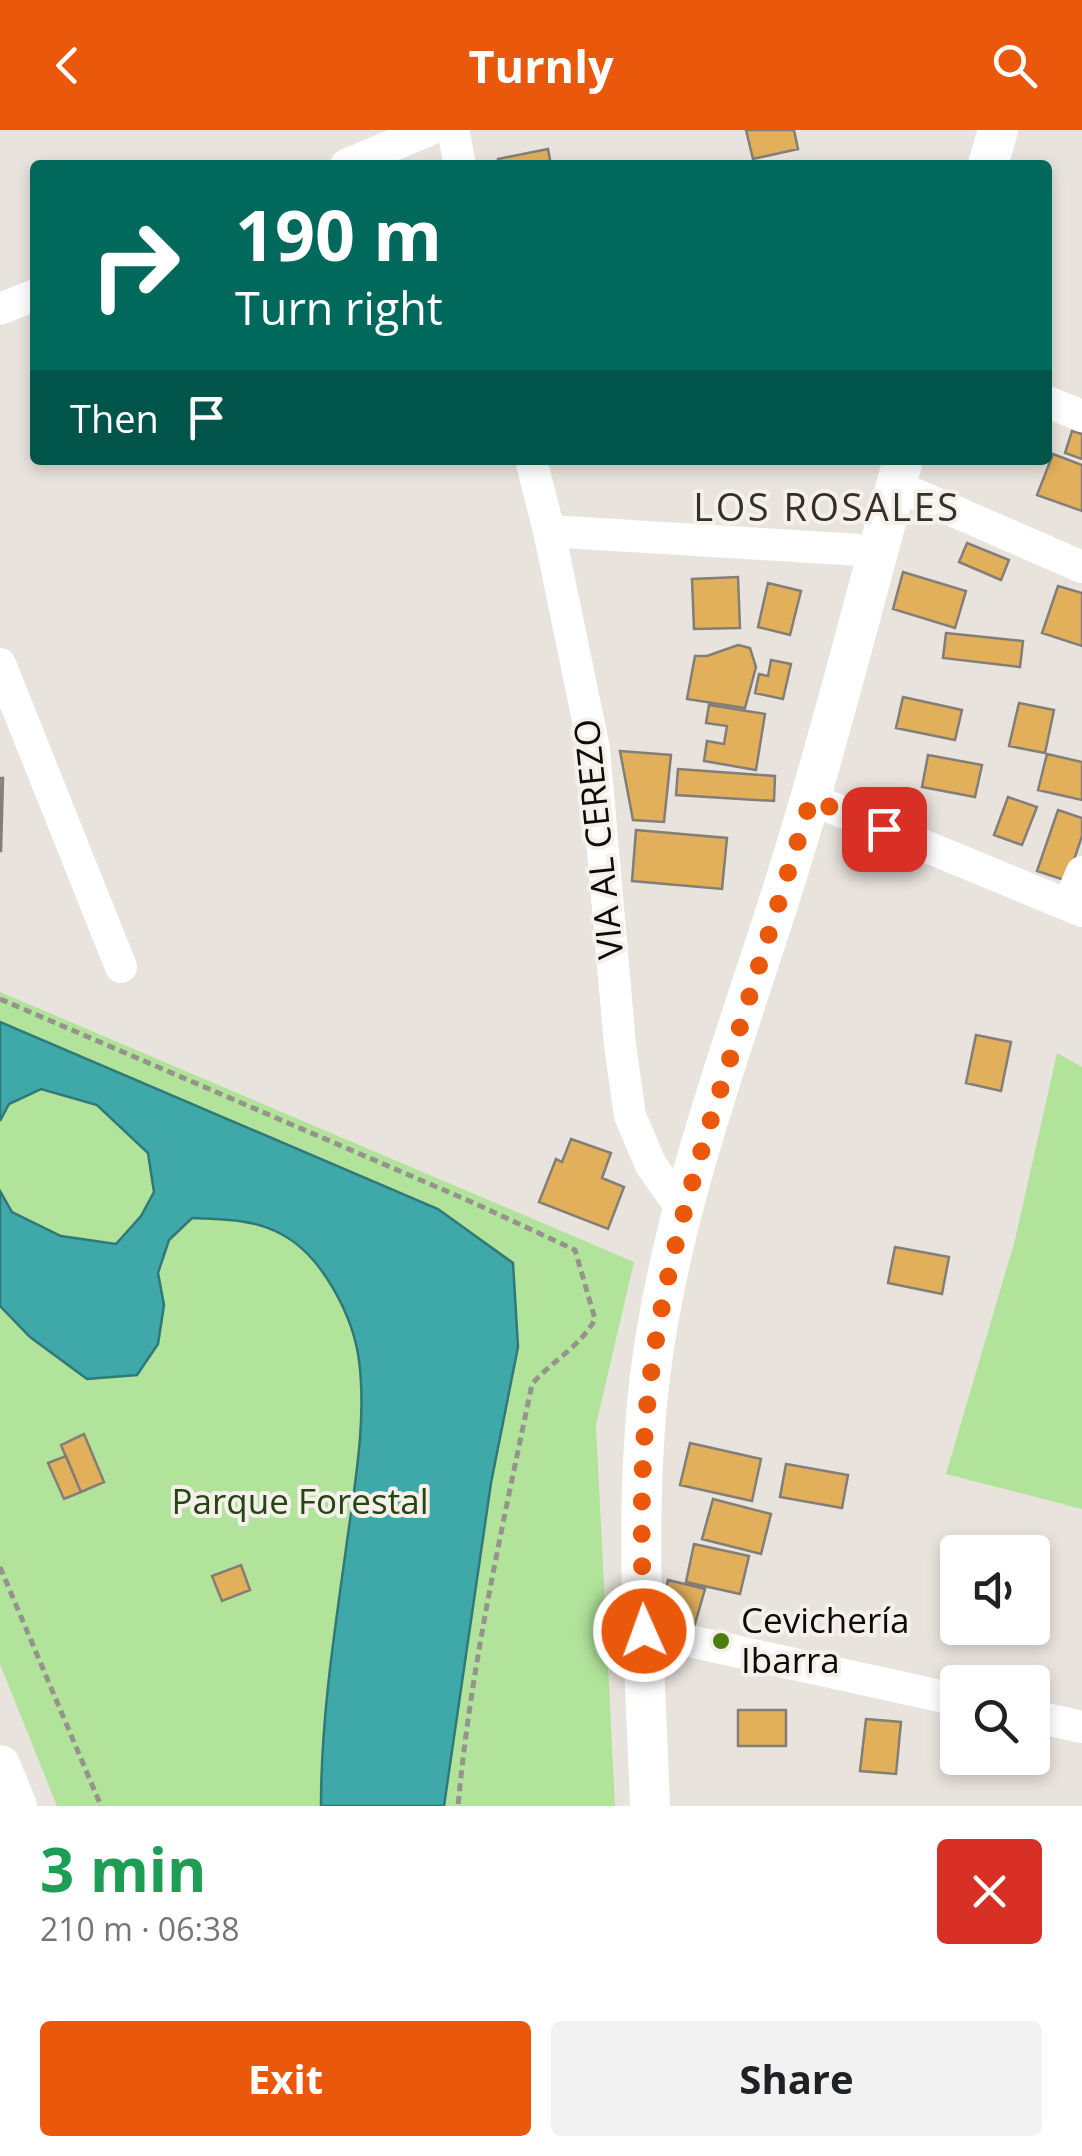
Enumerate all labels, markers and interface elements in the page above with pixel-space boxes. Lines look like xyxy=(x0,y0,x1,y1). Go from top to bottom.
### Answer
text: Turnly xyxy=(469,35,613,96)
icon: back xyxy=(40,38,95,93)
icon: search xyxy=(987,38,1042,93)
text: 190 m xyxy=(235,186,442,282)
icon: right xyxy=(70,200,200,330)
text: Turn right xyxy=(235,277,443,338)
icon: arrive xyxy=(179,390,234,445)
text: Then xyxy=(70,392,159,444)
district label: LOS ROSALES xyxy=(693,480,961,532)
street label: VIA AL CEREZO xyxy=(562,717,633,962)
pin xyxy=(842,787,927,872)
icon: arrive xyxy=(857,802,912,857)
park label: Parque Forestal xyxy=(172,1477,428,1524)
map controls xyxy=(940,1535,1050,1775)
button: sound xyxy=(940,1535,1050,1645)
position arrow xyxy=(592,1579,696,1683)
place label: Cevichería Ibarra xyxy=(741,1596,910,1683)
marker: Cevichería Ibarra xyxy=(710,1630,732,1652)
button: search xyxy=(940,1665,1050,1775)
text: 3 min xyxy=(40,1828,207,1910)
button: close xyxy=(937,1839,1042,1944)
text: 210 m · 06:38 xyxy=(40,1907,239,1950)
button: Exit xyxy=(40,2021,531,2136)
button: Share xyxy=(551,2021,1042,2136)

